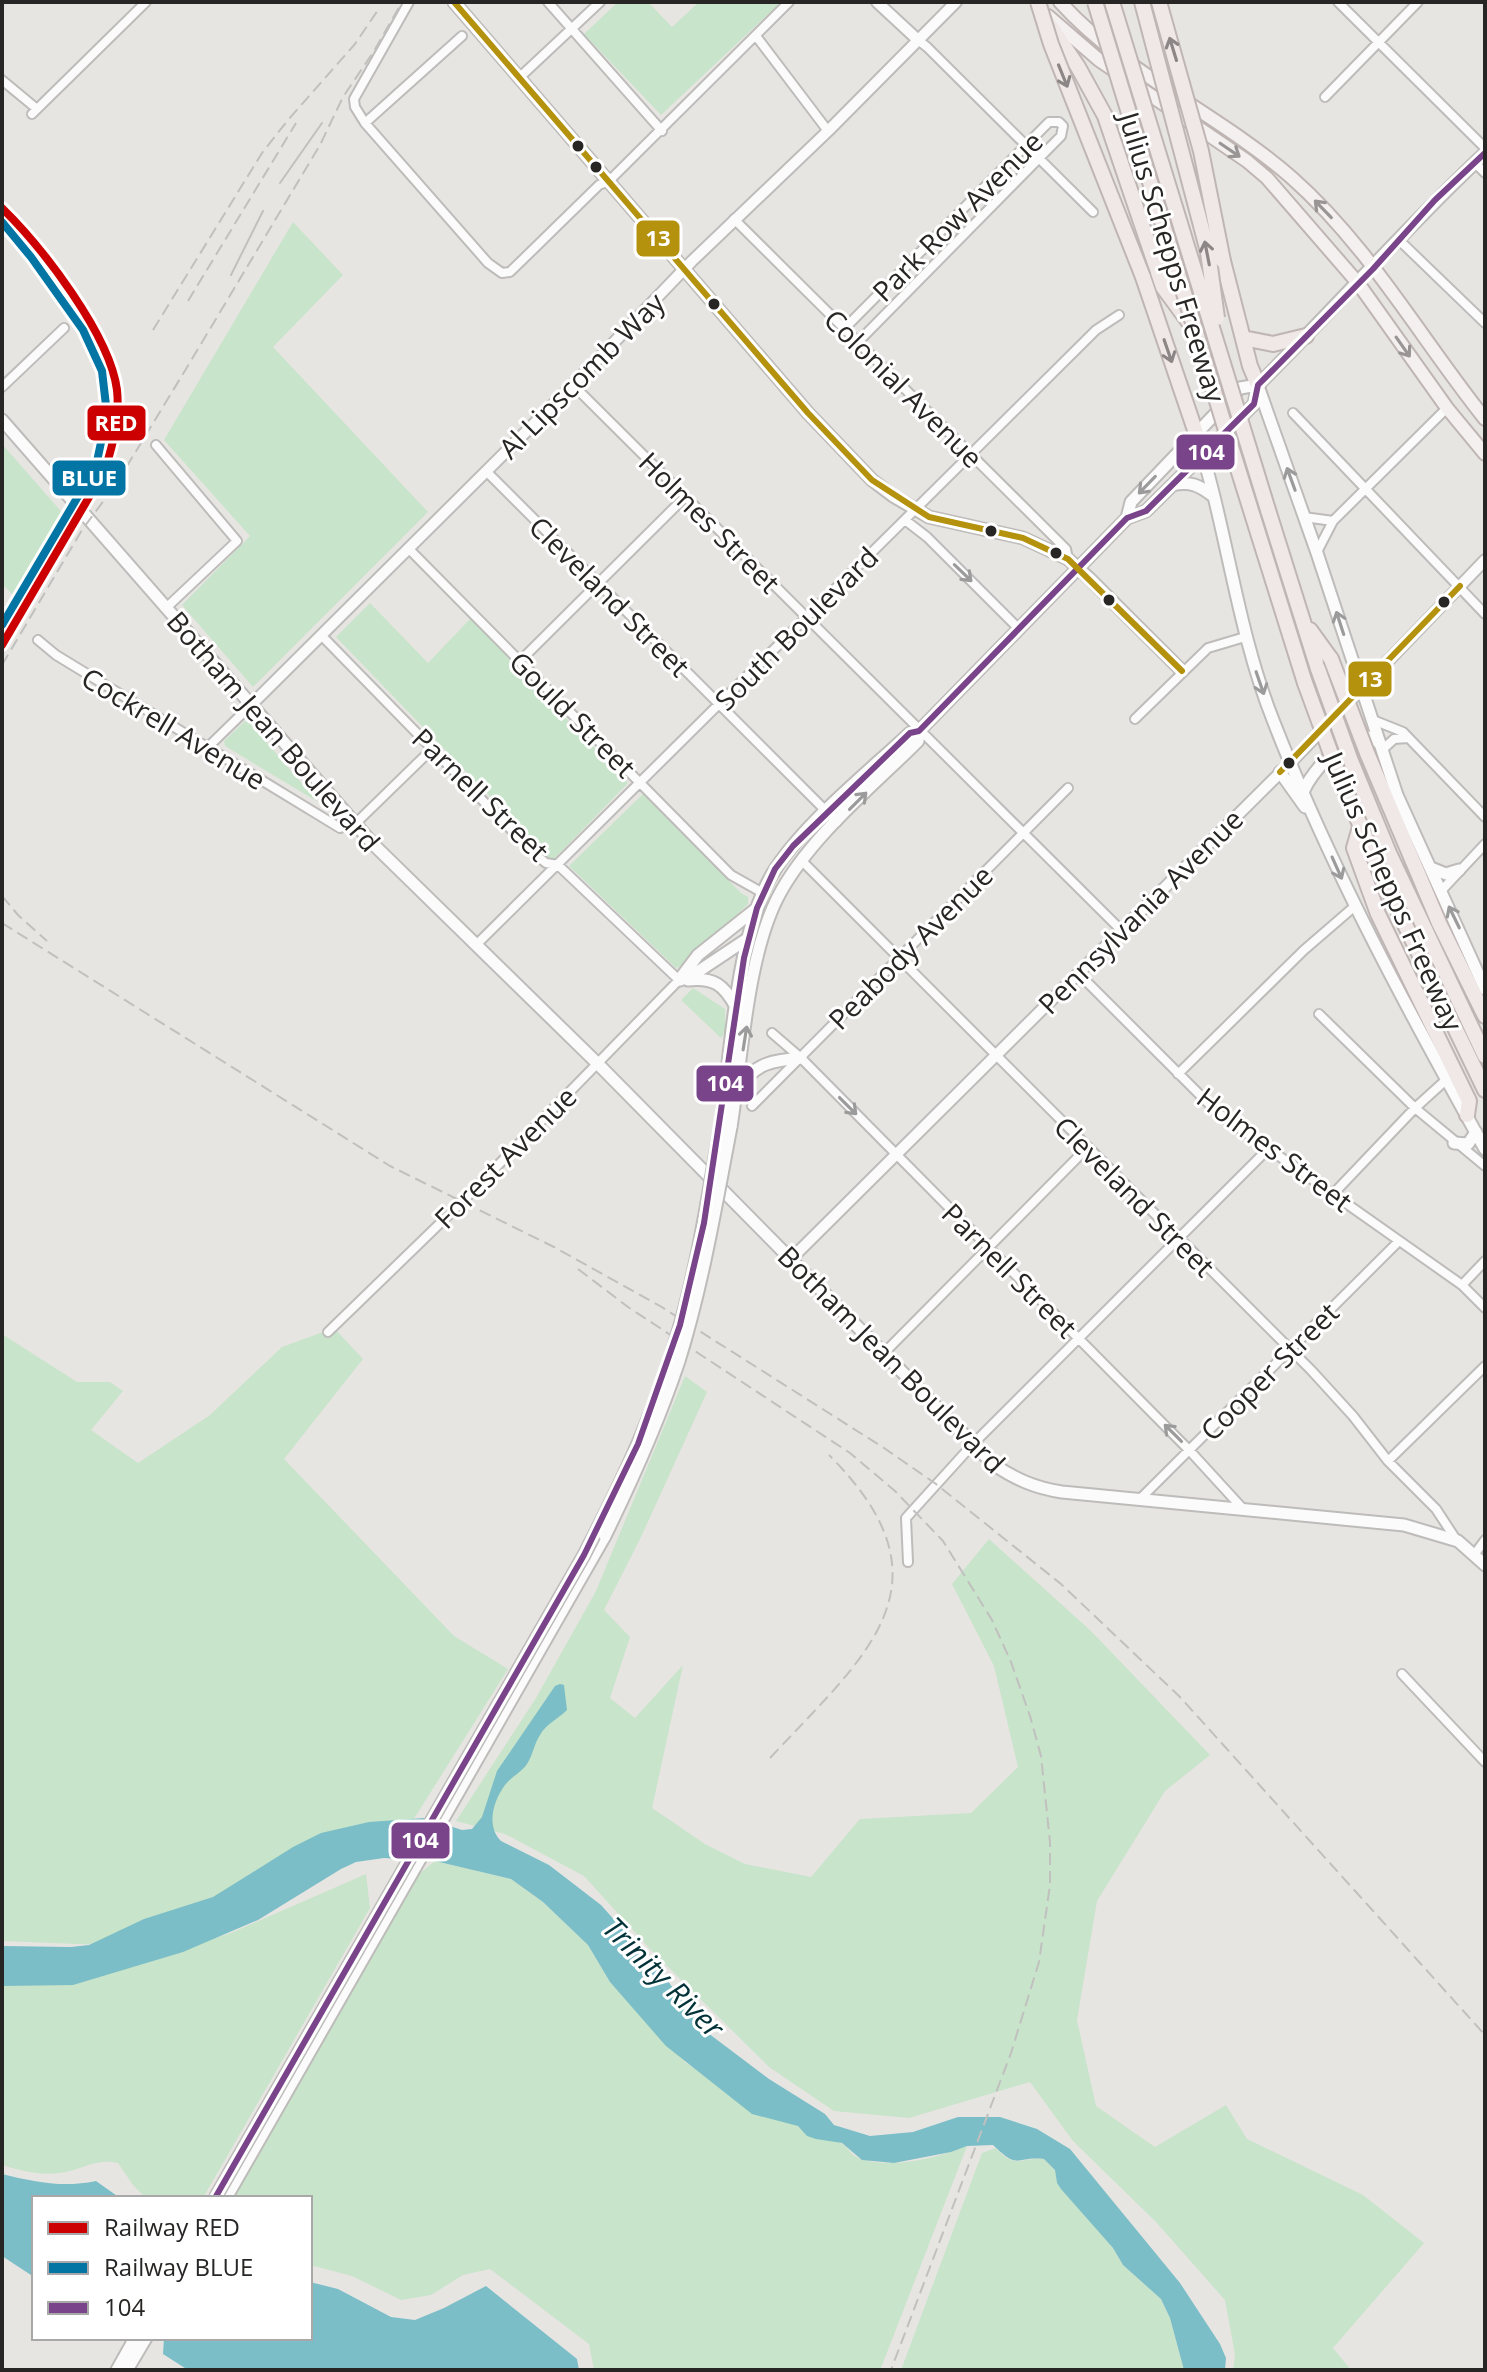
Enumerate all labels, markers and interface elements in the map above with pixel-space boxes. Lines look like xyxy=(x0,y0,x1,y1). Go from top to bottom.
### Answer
one-way arrow xyxy=(1165,37,1179,62)
one-way arrow xyxy=(1057,63,1071,88)
street label: Julius Schepps Freeway xyxy=(1110,104,1236,408)
street label: Park Row Avenue xyxy=(864,123,1050,309)
unlabelled marker xyxy=(570,138,586,154)
one-way arrow xyxy=(1219,142,1241,158)
unlabelled marker xyxy=(588,159,604,175)
one-way arrow xyxy=(1314,199,1333,219)
line badge: 13 xyxy=(635,219,681,258)
text: 13 xyxy=(645,222,671,252)
one-way arrow xyxy=(1199,241,1214,266)
street label: Al Lipscomb Way xyxy=(490,283,673,466)
unlabelled marker xyxy=(706,296,722,312)
street label: Colonial Avenue xyxy=(816,300,992,476)
one-way arrow xyxy=(1394,336,1411,357)
one-way arrow xyxy=(1162,338,1177,363)
line badge: RED xyxy=(86,404,147,442)
text: RED xyxy=(94,407,138,437)
line badge: 104 xyxy=(1175,433,1236,471)
text: 104 xyxy=(1187,436,1225,466)
street label: Holmes Street xyxy=(631,443,789,601)
line badge: BLUE xyxy=(51,459,127,497)
text: BLUE xyxy=(61,462,117,492)
one-way arrow xyxy=(1283,468,1297,492)
one-way arrow xyxy=(1138,475,1157,495)
street label: Cleveland Street xyxy=(521,507,699,685)
unlabelled marker xyxy=(983,523,999,539)
street label: South Boulevard xyxy=(706,538,886,718)
unlabelled marker xyxy=(1048,545,1064,561)
one-way arrow xyxy=(953,563,972,582)
unlabelled marker xyxy=(1101,592,1117,608)
unlabelled marker xyxy=(1436,594,1452,610)
street label: Botham Jean Boulevard xyxy=(159,603,389,859)
one-way arrow xyxy=(1332,611,1347,636)
street label: Gould Street xyxy=(502,643,644,785)
street label: Cockrell Avenue xyxy=(75,658,273,798)
line badge: 13 xyxy=(1347,660,1393,698)
text: 13 xyxy=(1357,663,1383,693)
one-way arrow xyxy=(1254,670,1269,695)
street label: Parnell Street xyxy=(404,719,558,869)
street label: Julius Schepps Freeway xyxy=(1314,743,1473,1037)
unlabelled marker xyxy=(1281,755,1297,771)
one-way arrow xyxy=(848,792,867,811)
street label: Pennsylvania Avenue xyxy=(1029,800,1251,1022)
street label: Peabody Avenue xyxy=(819,856,1001,1038)
one-way arrow xyxy=(1330,856,1345,880)
one-way arrow xyxy=(1445,906,1461,930)
one-way arrow xyxy=(738,1025,753,1051)
line badge: 104 xyxy=(695,1064,755,1103)
text: 104 xyxy=(706,1067,744,1097)
street label: Forest Avenue xyxy=(426,1078,584,1236)
street label: Holmes Street xyxy=(1190,1078,1360,1220)
one-way arrow xyxy=(839,1096,858,1116)
street label: Cleveland Street xyxy=(1046,1107,1224,1285)
street label: Parnell Street xyxy=(934,1194,1086,1346)
street label: Botham Jean Boulevard xyxy=(770,1237,1014,1481)
street label: Cooper Street xyxy=(1192,1294,1346,1448)
one-way arrow xyxy=(1163,1423,1182,1443)
line badge: 104 xyxy=(390,1821,451,1860)
text: 104 xyxy=(401,1824,439,1854)
water label: Trinity River xyxy=(594,1907,734,2047)
legend xyxy=(32,2196,312,2340)
text: Railway RED xyxy=(104,2210,240,2243)
text: Railway BLUE xyxy=(104,2250,253,2283)
text: 104 xyxy=(104,2290,145,2323)

